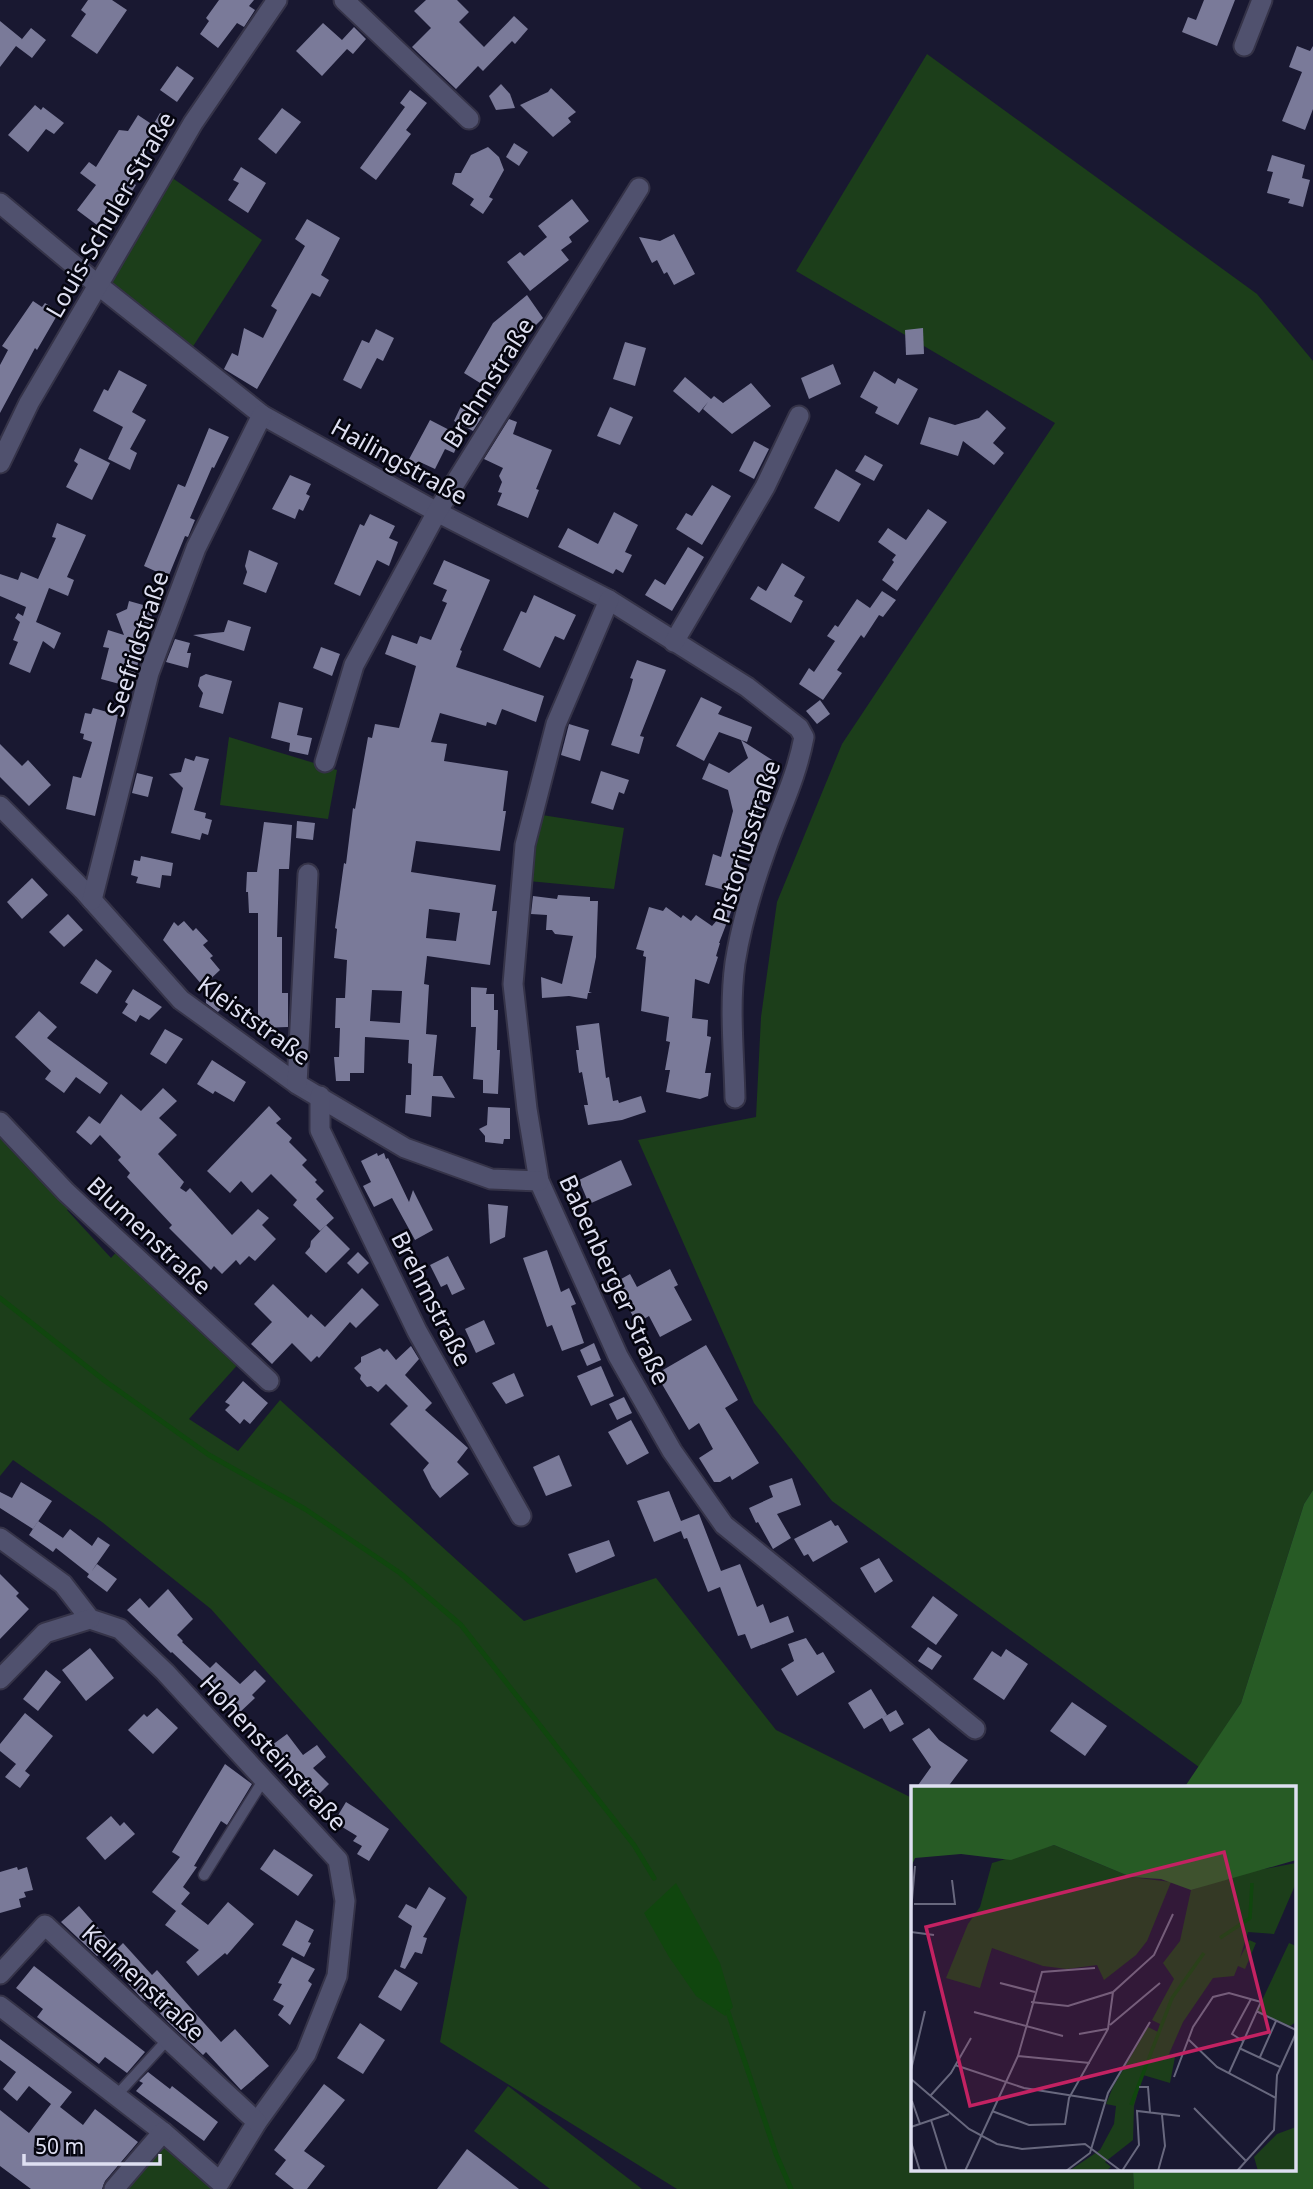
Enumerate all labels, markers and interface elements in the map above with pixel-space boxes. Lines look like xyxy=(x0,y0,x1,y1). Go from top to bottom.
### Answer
street label: Louis-Schuler-Straße xyxy=(37,105,182,323)
street label: Brehmstraße xyxy=(435,311,541,454)
street label: Hailingstraße xyxy=(326,410,474,512)
street label: Seefridstraße xyxy=(98,567,176,720)
street label: Pistoriusstraße xyxy=(704,756,787,927)
street label: Kleiststraße xyxy=(192,967,318,1072)
street label: Blumenstraße xyxy=(81,1169,219,1301)
street label: Babenberger Straße xyxy=(552,1169,678,1390)
street label: Brehmstraße xyxy=(384,1225,481,1372)
street label: Hohensteinstraße xyxy=(193,1667,355,1837)
inset map xyxy=(911,1786,1296,2172)
street label: Kelmenstraße xyxy=(75,1916,213,2048)
scale bar xyxy=(24,2122,161,2166)
text: 50 m xyxy=(35,2132,84,2160)

